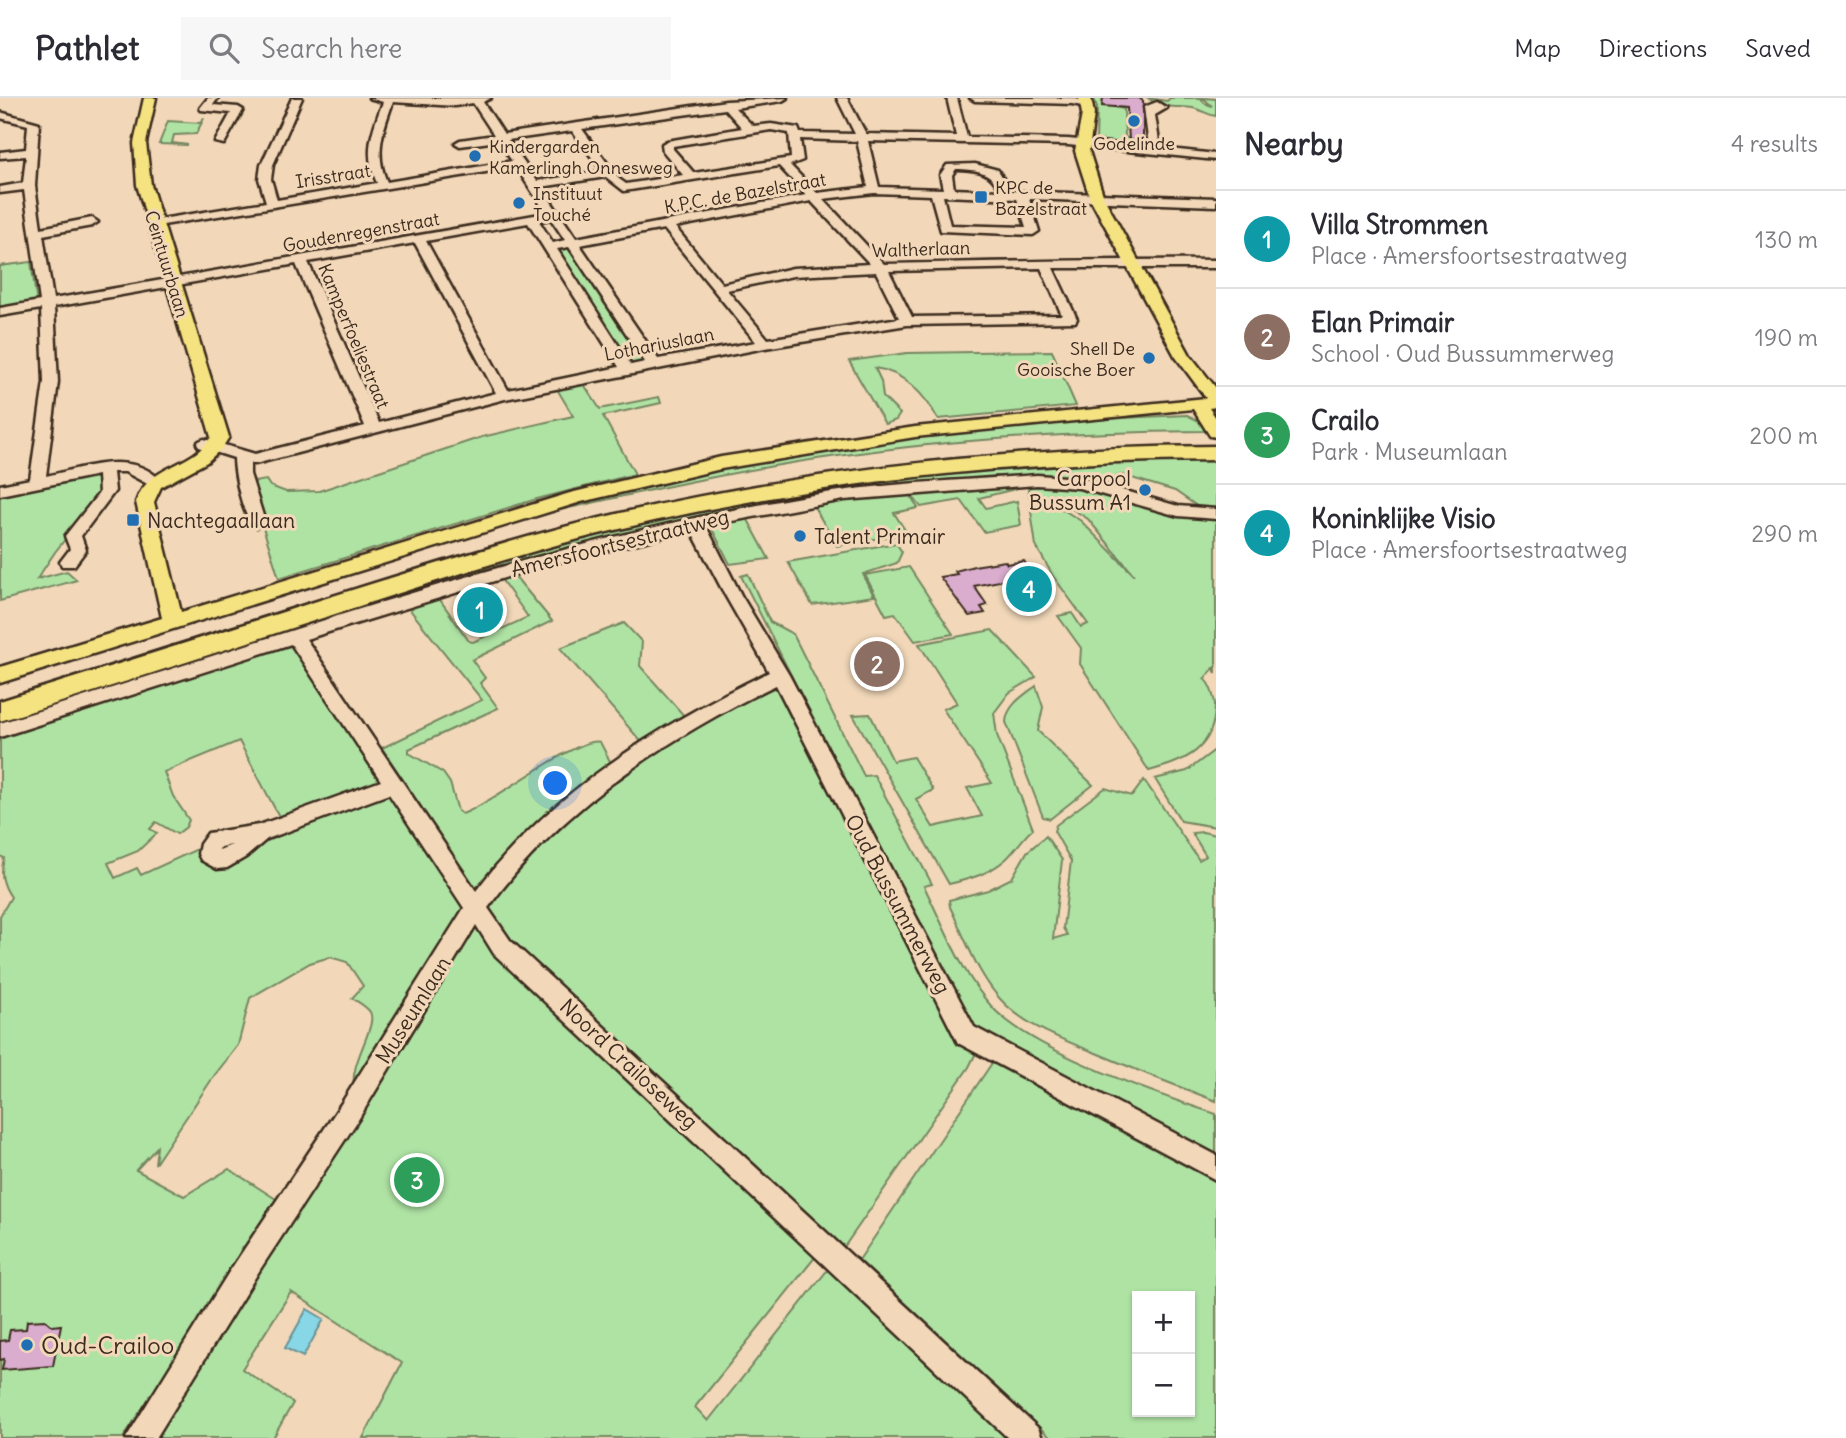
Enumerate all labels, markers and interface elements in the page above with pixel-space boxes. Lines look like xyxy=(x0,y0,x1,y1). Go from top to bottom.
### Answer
search box xyxy=(181,17,671,80)
text: Pathlet xyxy=(35,27,139,69)
icon: search xyxy=(205,29,243,67)
text: Search here xyxy=(261,32,402,65)
text: Map xyxy=(1514,33,1561,63)
text: Directions xyxy=(1599,33,1707,63)
text: Saved xyxy=(1745,33,1811,63)
marker: Godelinde xyxy=(1126,113,1142,129)
text: Nearby xyxy=(1244,125,1344,163)
text: 4 results xyxy=(1731,129,1818,158)
place label: Godelinde xyxy=(1093,132,1175,155)
place label: Kindergarden Kamerlingh Onnesweg xyxy=(489,135,673,179)
marker: Kindergarden Kamerlingh Onnesweg xyxy=(467,148,483,164)
street label: Irisstraat xyxy=(294,159,372,193)
street label: K.P.C. de Bazelstraat xyxy=(662,167,828,219)
place label: KPC de Bazelstraat xyxy=(995,176,1087,220)
place label: Instituut Touché xyxy=(533,182,603,226)
marker: KPC de Bazelstraat xyxy=(973,189,989,205)
marker: Instituut Touché xyxy=(511,195,527,211)
street label: Goudenregenstraat xyxy=(281,207,441,257)
street label: Ceintuurbaan xyxy=(140,208,194,320)
text: Villa Strommen xyxy=(1311,208,1488,241)
text: 1 xyxy=(1262,225,1272,254)
text: 130 m xyxy=(1755,225,1818,254)
street label: Waltherlaan xyxy=(871,236,971,262)
text: Place · Amersfoortsestraatweg xyxy=(1311,241,1628,270)
street label: Kamperfoeliestraat xyxy=(313,260,395,412)
text: Elan Primair xyxy=(1311,306,1454,339)
street label: Lothariuslaan xyxy=(602,322,716,366)
text: 2 xyxy=(1261,323,1273,352)
text: 190 m xyxy=(1755,323,1818,352)
place label: Shell De Gooische Boer xyxy=(1017,337,1136,381)
text: School · Oud Bussummerweg xyxy=(1311,339,1614,368)
marker: Shell De Gooische Boer xyxy=(1141,350,1157,366)
text: Crailo xyxy=(1311,404,1379,437)
text: 3 xyxy=(1260,421,1274,450)
text: 200 m xyxy=(1749,421,1818,450)
text: Park · Museumlaan xyxy=(1311,437,1508,466)
place label: Carpool Bussum A1 xyxy=(1029,465,1131,516)
marker: Carpool Bussum A1 xyxy=(1137,482,1153,498)
text: Koninklijke Visio xyxy=(1311,502,1496,535)
street label: Amersfoortsestraatweg xyxy=(508,503,732,583)
place label: Nachtegaallaan xyxy=(147,507,295,534)
marker: Nachtegaallaan xyxy=(125,512,141,528)
text: 4 xyxy=(1260,519,1274,548)
text: 290 m xyxy=(1751,519,1818,548)
place label: Talent Primair xyxy=(814,523,946,550)
marker: Talent Primair xyxy=(792,528,808,544)
text: Place · Amersfoortsestraatweg xyxy=(1311,535,1628,564)
pin: 4 xyxy=(1006,563,1052,615)
pin: 1 xyxy=(457,584,503,636)
pin: 2 xyxy=(854,638,900,690)
your location xyxy=(538,766,572,800)
street label: Oud Bussummerweg xyxy=(839,810,957,998)
street label: Museumlaan xyxy=(369,951,457,1069)
street label: Noord Crailoseweg xyxy=(554,993,704,1135)
pin: 3 xyxy=(394,1154,440,1206)
map controls xyxy=(1132,1291,1195,1417)
button: + xyxy=(1132,1291,1195,1354)
place label: Oud-Crailoo xyxy=(41,1330,174,1360)
marker: Oud-Crailoo xyxy=(19,1337,35,1353)
button: − xyxy=(1132,1354,1195,1417)

